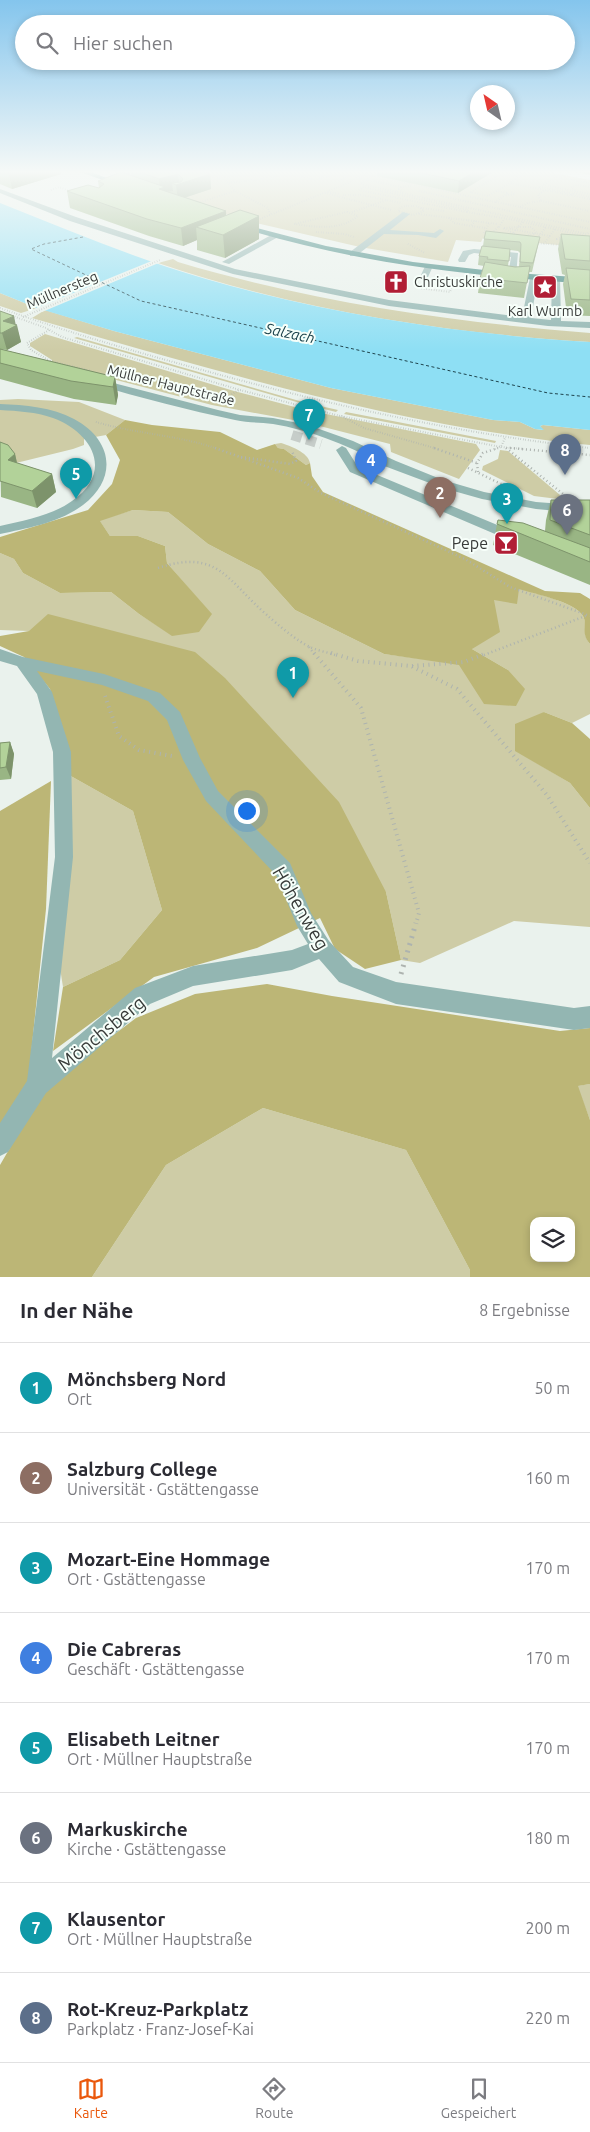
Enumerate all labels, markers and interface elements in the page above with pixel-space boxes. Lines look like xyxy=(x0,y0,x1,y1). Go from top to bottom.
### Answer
search box xyxy=(15,15,575,70)
icon: search xyxy=(33,29,61,57)
text: Hier suchen xyxy=(73,32,173,54)
north arrow xyxy=(470,85,515,130)
street label: Müllnersteg xyxy=(24,268,100,312)
church icon: Christuskirche xyxy=(383,269,409,295)
place label: Christuskirche xyxy=(414,274,503,290)
place icon: Karl Wurmb xyxy=(532,274,558,300)
place label: Karl Wurmb xyxy=(508,303,582,319)
water label: Salzach xyxy=(263,319,316,347)
street label: Müllner Hauptstraße xyxy=(106,361,236,409)
pin: 7 xyxy=(293,399,325,440)
pin: 8 xyxy=(549,434,581,475)
pin: 4 xyxy=(355,444,387,485)
pin: 5 xyxy=(60,458,92,499)
pin: 2 xyxy=(424,477,456,518)
pin: 3 xyxy=(491,483,523,524)
pin: 6 xyxy=(551,494,583,535)
bar icon: Pepe xyxy=(493,530,519,556)
place label: Pepe xyxy=(452,534,488,552)
pin: 1 xyxy=(277,657,309,698)
your location xyxy=(234,798,260,824)
street label: Höhenweg xyxy=(268,862,334,954)
street label: Mönchsberg xyxy=(53,991,149,1075)
map controls xyxy=(530,1217,575,1262)
button: layers xyxy=(530,1217,575,1262)
text: In der Nähe xyxy=(20,1298,133,1322)
text: 8 Ergebnisse xyxy=(479,1301,570,1319)
text: Mönchsberg Nord xyxy=(67,1368,226,1390)
text: 1 xyxy=(31,1379,41,1397)
text: 50 m xyxy=(534,1379,570,1397)
text: Ort xyxy=(67,1390,92,1408)
text: Salzburg College xyxy=(67,1458,217,1480)
text: 2 xyxy=(31,1469,41,1487)
text: 160 m xyxy=(525,1469,570,1487)
text: Universität · Gstättengasse xyxy=(67,1480,259,1498)
text: Mozart-Eine Hommage xyxy=(67,1548,270,1570)
text: 3 xyxy=(31,1559,41,1577)
text: 170 m xyxy=(525,1559,570,1577)
text: Ort · Gstättengasse xyxy=(67,1570,206,1588)
text: Die Cabreras xyxy=(67,1638,181,1660)
text: 4 xyxy=(31,1649,41,1667)
text: 170 m xyxy=(525,1649,570,1667)
text: Geschäft · Gstättengasse xyxy=(67,1660,245,1678)
text: Elisabeth Leitner xyxy=(67,1728,220,1750)
text: 5 xyxy=(31,1739,41,1757)
text: 170 m xyxy=(525,1739,570,1757)
text: Ort · Müllner Hauptstraße xyxy=(67,1750,252,1768)
text: Markuskirche xyxy=(67,1818,188,1840)
text: 6 xyxy=(31,1829,41,1847)
text: 180 m xyxy=(525,1829,570,1847)
text: Kirche · Gstättengasse xyxy=(67,1840,226,1858)
text: Klausentor xyxy=(67,1908,165,1930)
text: 7 xyxy=(31,1919,41,1937)
text: 200 m xyxy=(525,1919,570,1937)
text: Ort · Müllner Hauptstraße xyxy=(67,1930,252,1948)
text: Rot-Kreuz-Parkplatz xyxy=(67,1998,248,2020)
text: 8 xyxy=(31,2009,41,2027)
text: 220 m xyxy=(525,2009,570,2027)
text: Parkplatz · Franz-Josef-Kai xyxy=(67,2020,254,2038)
tab: Karte xyxy=(74,2075,108,2121)
tab: Route xyxy=(255,2075,293,2121)
tab: Gespeichert xyxy=(441,2075,516,2121)

